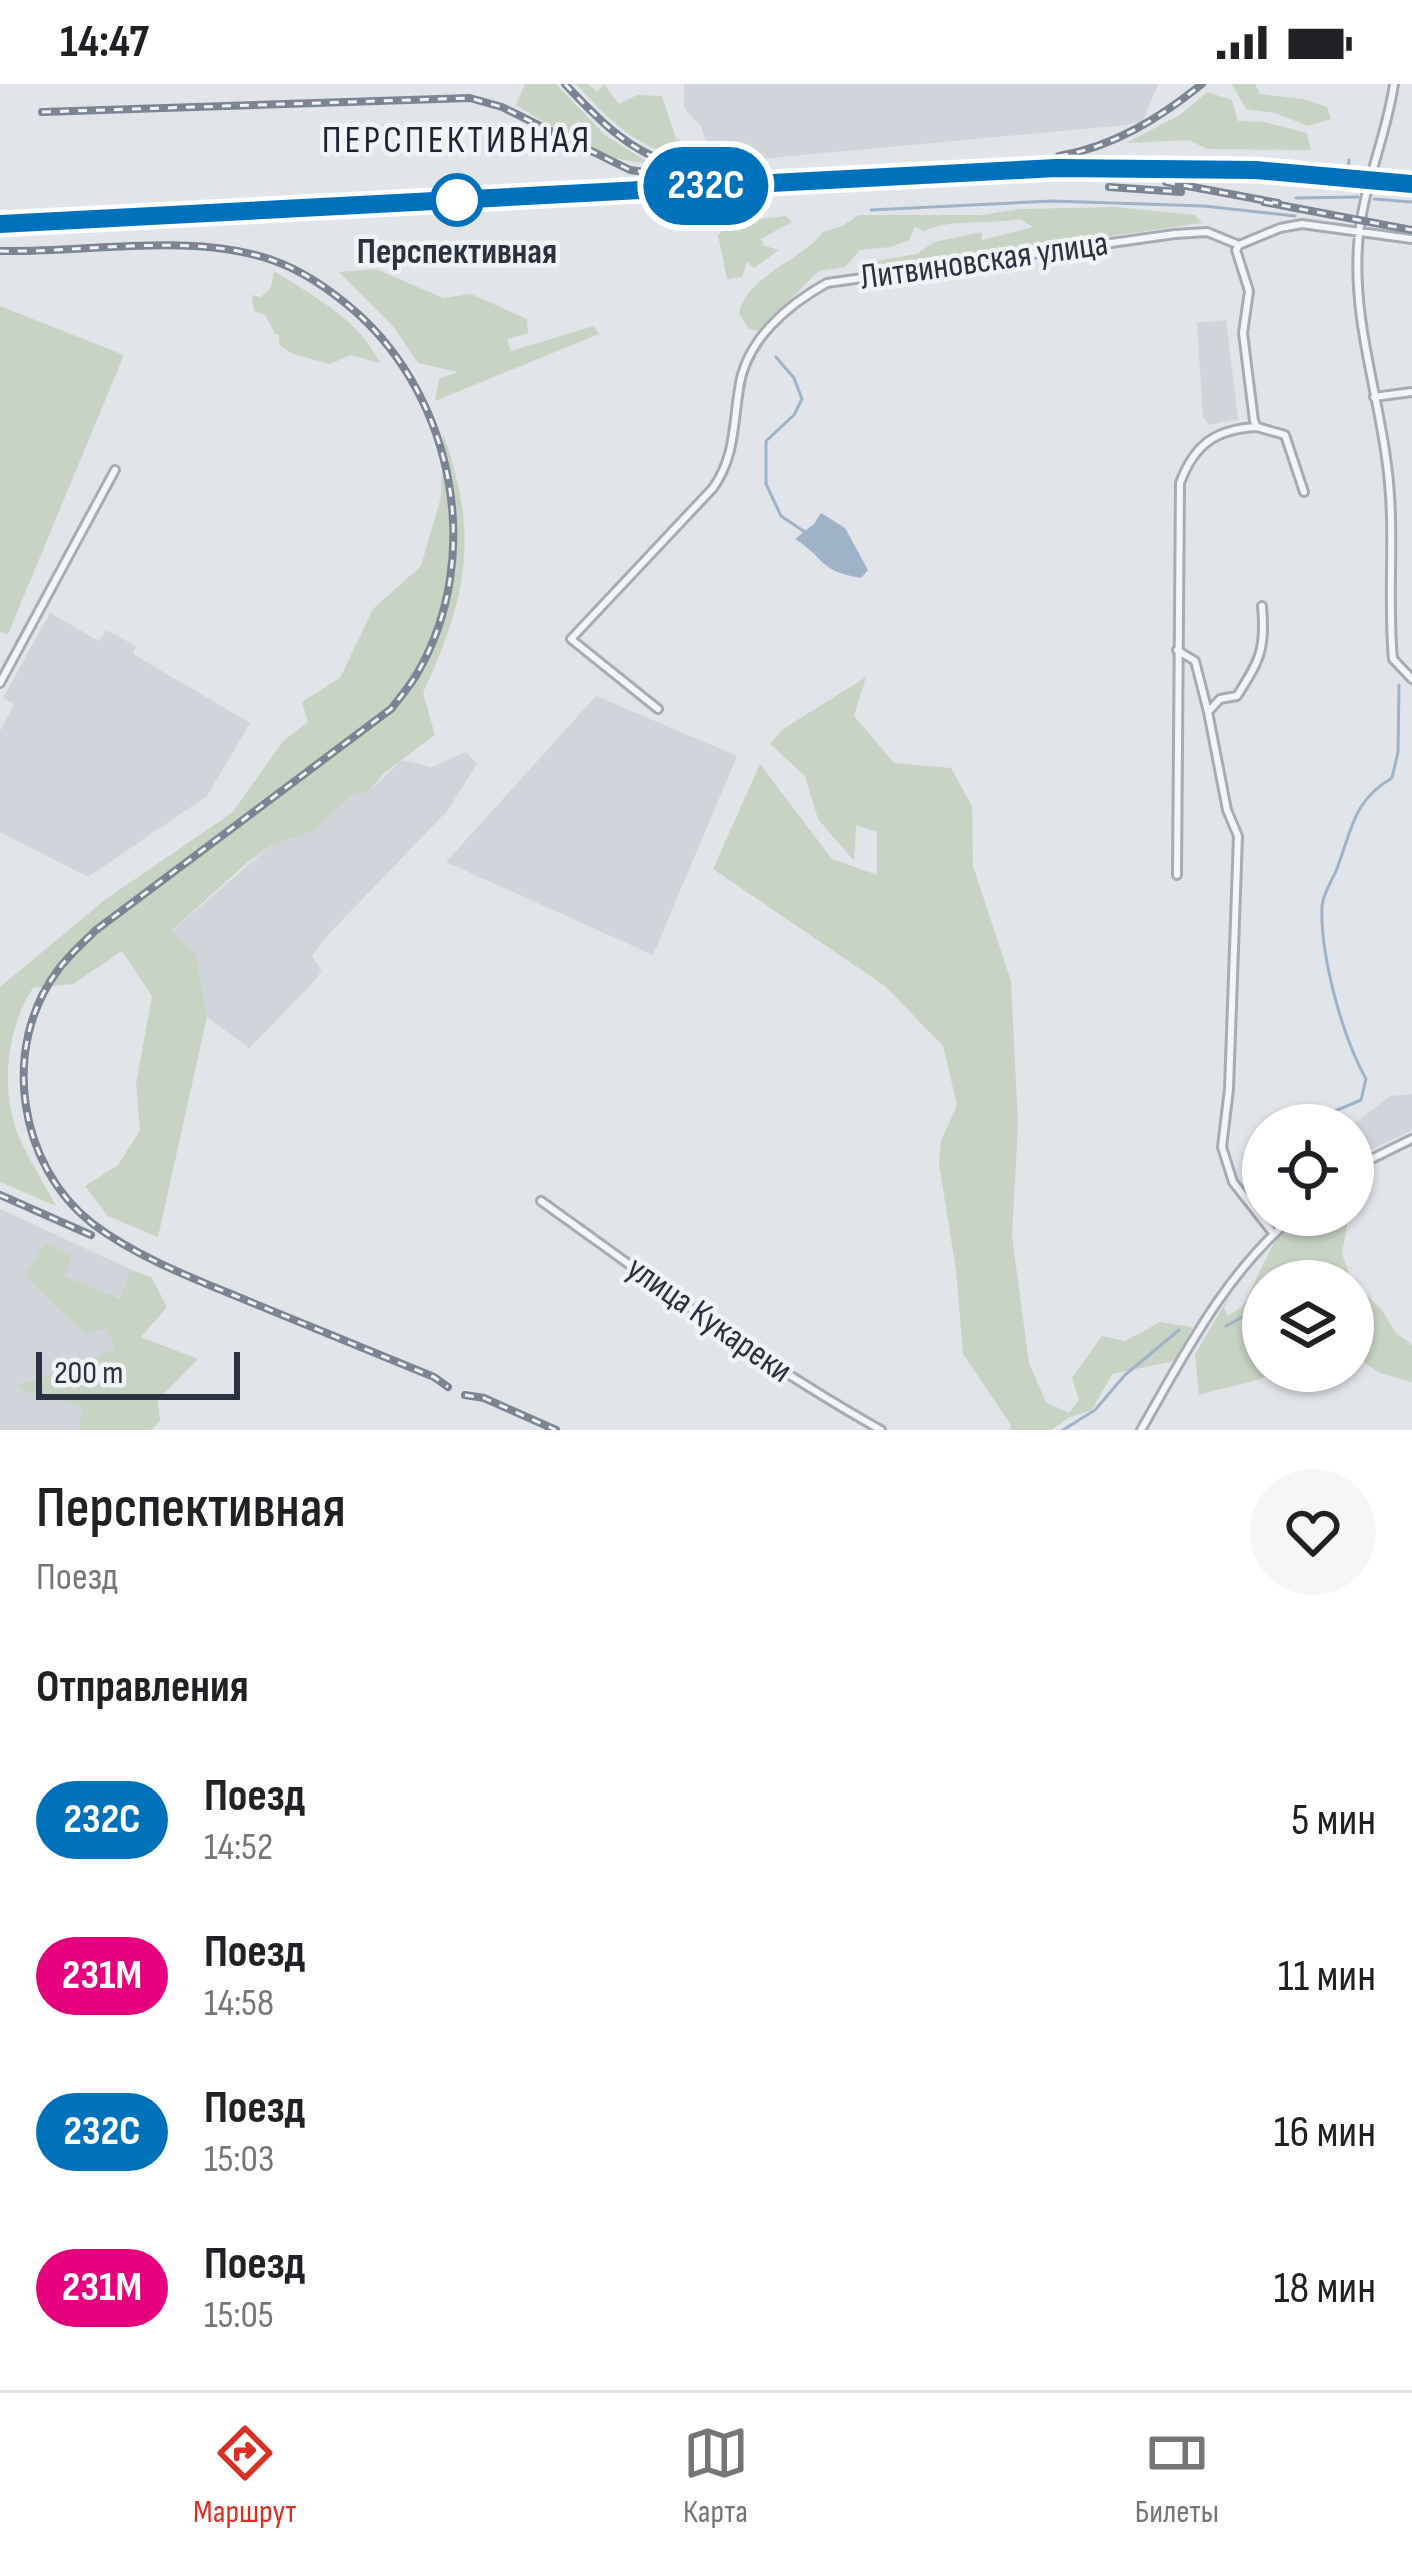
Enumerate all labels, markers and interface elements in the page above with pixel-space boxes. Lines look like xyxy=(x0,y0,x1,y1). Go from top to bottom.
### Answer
text: 14:47 xyxy=(60,15,149,70)
district label: ПЕРСПЕКТИВНАЯ xyxy=(322,117,592,164)
line badge: 232C xyxy=(622,147,790,225)
text: 232C xyxy=(667,160,745,211)
marker: Перспективная xyxy=(432,175,482,225)
street label: Литвиновская улица xyxy=(857,222,1111,300)
place label: Перспективная xyxy=(357,231,557,274)
map controls xyxy=(1242,1104,1374,1392)
button: locate xyxy=(1242,1104,1374,1236)
street label: улица Кукареки xyxy=(618,1247,800,1393)
button: layers xyxy=(1242,1260,1374,1392)
scale bar xyxy=(36,1346,240,1399)
text: 200 m xyxy=(54,1353,123,1393)
button: heart xyxy=(1250,1469,1376,1595)
text: Перспективная xyxy=(36,1475,346,1543)
text: Поезд xyxy=(36,1554,118,1601)
text: Отправления xyxy=(36,1660,249,1715)
text: Поезд xyxy=(204,1769,305,1824)
text: 5 мин xyxy=(1291,1793,1376,1848)
text: 232C xyxy=(63,1794,141,1845)
text: 14:52 xyxy=(204,1824,273,1871)
text: Поезд xyxy=(204,1925,305,1980)
text: 11 мин xyxy=(1278,1949,1376,2004)
text: 231М xyxy=(62,1950,142,2001)
text: 14:58 xyxy=(204,1980,274,2027)
text: Поезд xyxy=(204,2081,305,2136)
text: 16 мин xyxy=(1274,2105,1376,2160)
text: 232C xyxy=(63,2106,141,2157)
text: 15:03 xyxy=(204,2136,274,2183)
text: Поезд xyxy=(204,2237,305,2292)
text: 18 мин xyxy=(1274,2261,1376,2316)
text: 231М xyxy=(62,2262,142,2313)
text: 15:05 xyxy=(204,2292,274,2339)
tab: Маршрут xyxy=(193,2420,296,2532)
tab: Карта xyxy=(683,2420,749,2532)
tab: Билеты xyxy=(1135,2420,1219,2532)

